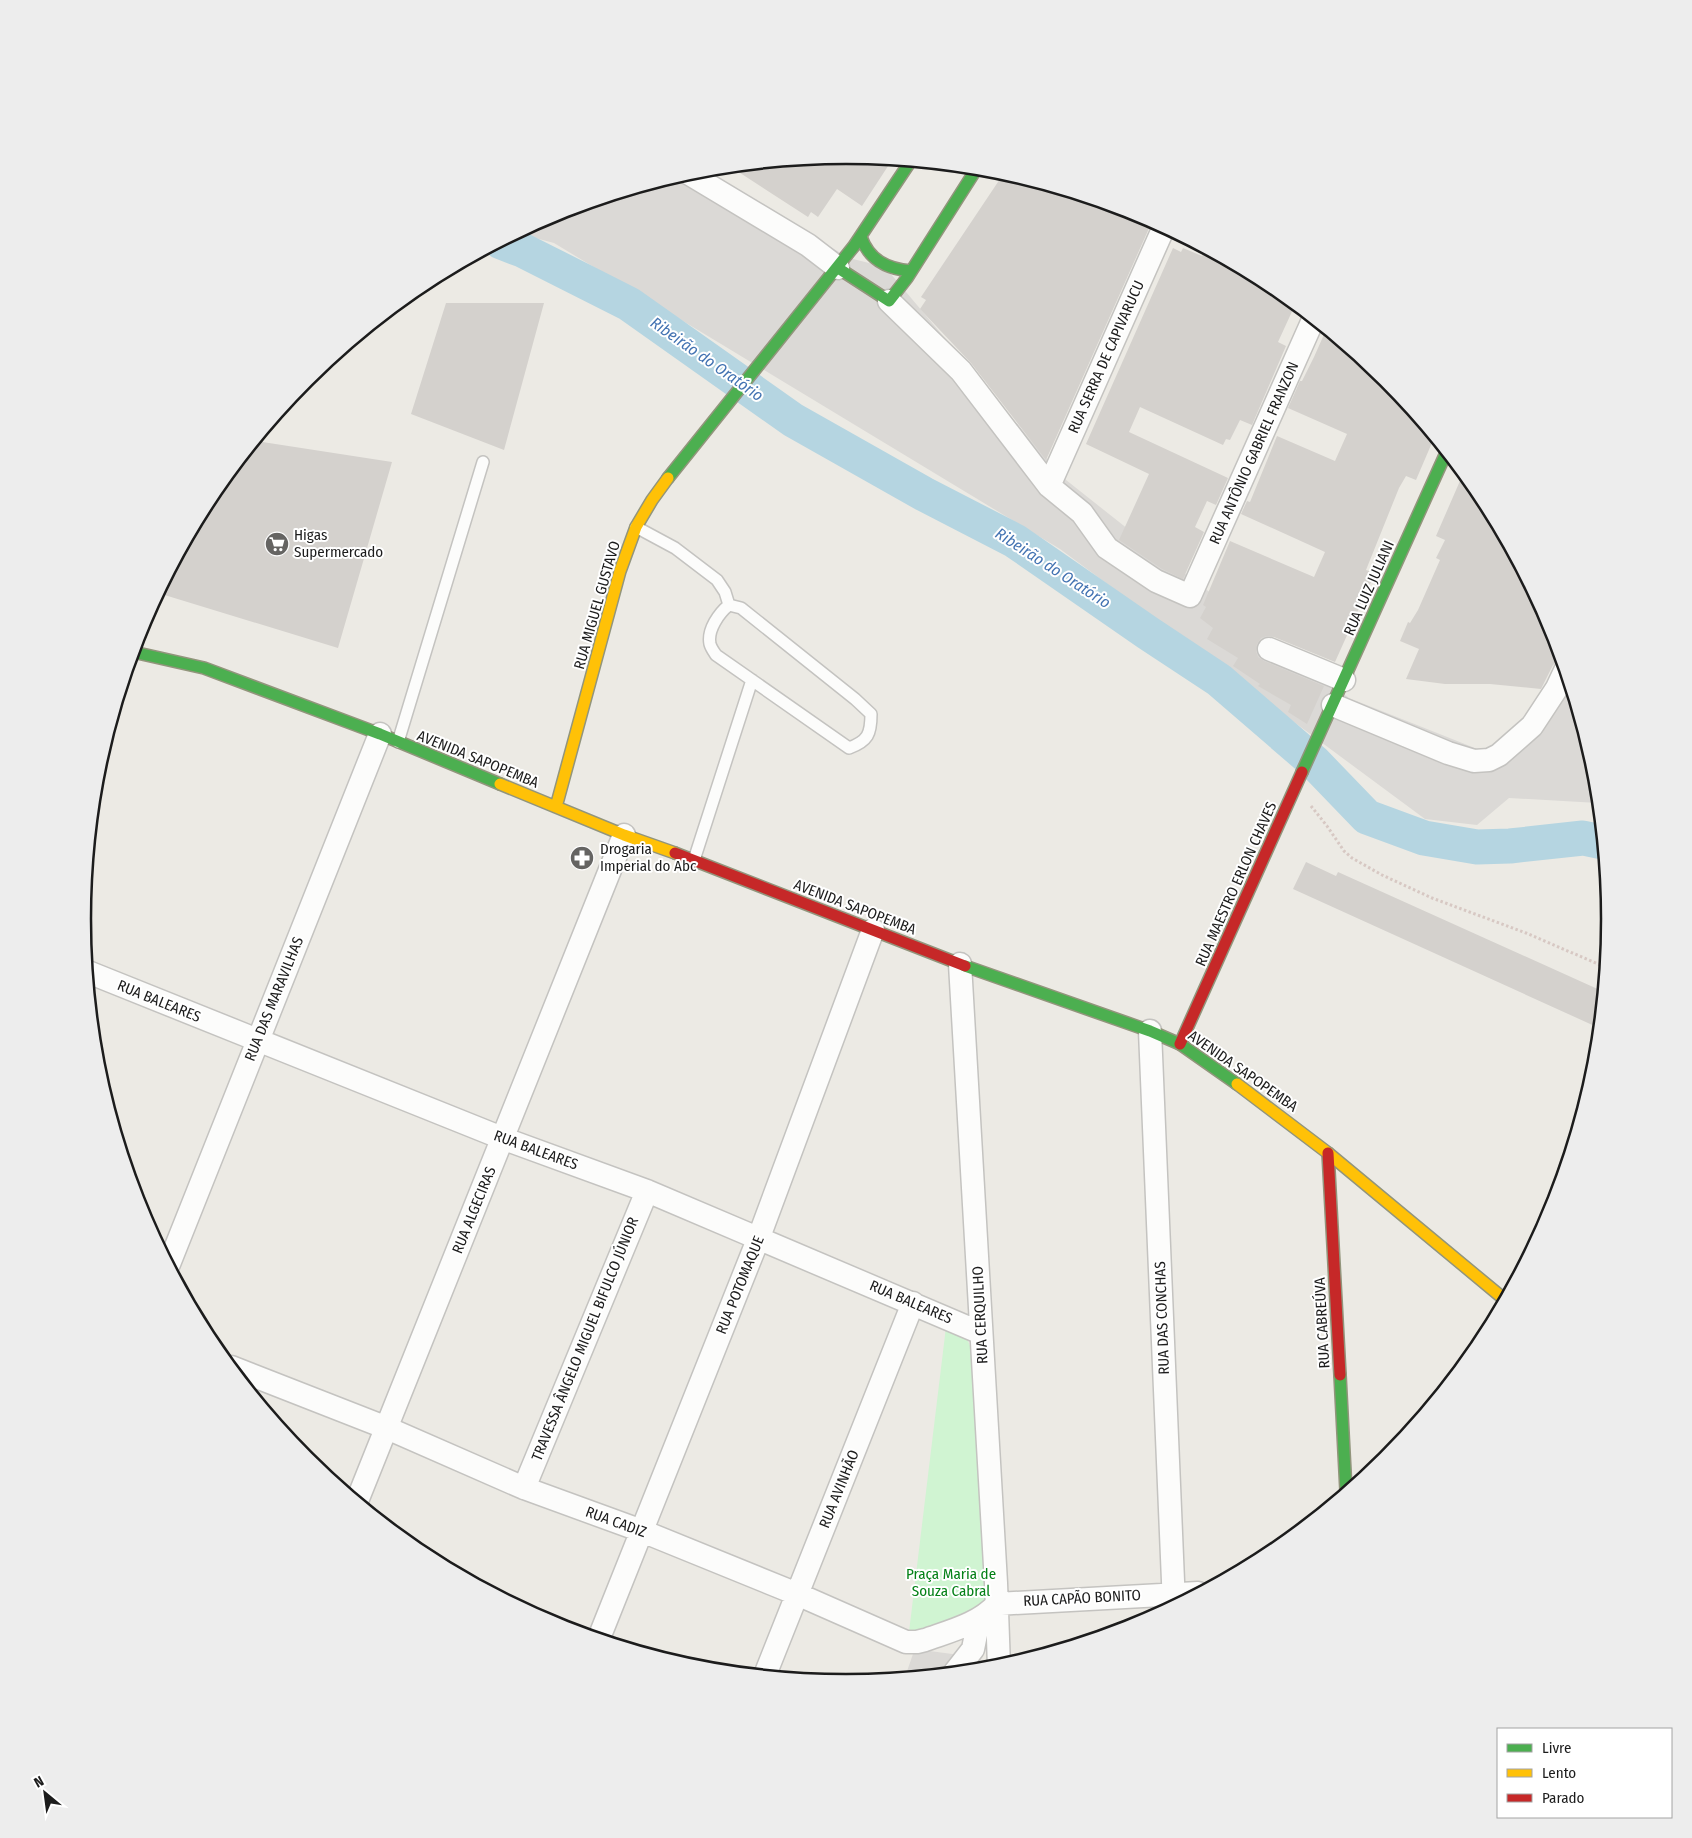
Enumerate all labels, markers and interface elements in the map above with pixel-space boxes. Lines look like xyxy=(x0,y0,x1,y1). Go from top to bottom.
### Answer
street label: RUA SERRA DE CAPIVARUCU xyxy=(1064,278,1148,436)
water label: Ribeirão do Oratório xyxy=(647,313,767,405)
street label: RUA ANTÔNIO GABRIEL FRANZON xyxy=(1206,359,1302,547)
water label: Ribeirão do Oratório xyxy=(992,524,1114,612)
place label: Higas Supermercado xyxy=(294,526,383,561)
supermarket icon: Higas Supermercado xyxy=(264,531,290,557)
street label: RUA LUIZ JULIANI xyxy=(1340,538,1398,638)
street label: RUA MIGUEL GUSTAVO xyxy=(570,539,624,671)
street label: AVENIDA SAPOPEMBA xyxy=(415,726,541,792)
street label: RUA MAESTRO ERLON CHAVES xyxy=(1192,799,1280,969)
place label: Drogaria Imperial do Abc xyxy=(600,840,697,875)
pharmacy icon: Drogaria Imperial do Abc xyxy=(569,845,595,871)
street label: AVENIDA SAPOPEMBA xyxy=(791,875,919,939)
street label: RUA DAS MARAVILHAS xyxy=(241,934,307,1064)
street label: RUA BALEARES xyxy=(115,976,203,1026)
street label: AVENIDA SAPOPEMBA xyxy=(1185,1027,1301,1116)
street label: RUA BALEARES xyxy=(491,1126,581,1174)
street label: RUA ALGECIRAS xyxy=(448,1164,500,1256)
street label: TRAVESSA ÂNGELO MIGUEL BIFULCO JÚNIOR xyxy=(528,1214,642,1464)
street label: RUA POTOMAQUE xyxy=(712,1233,768,1337)
street label: RUA DAS CONCHAS xyxy=(1151,1261,1173,1375)
street label: RUA CERQUILHO xyxy=(968,1266,992,1364)
street label: RUA BALEARES xyxy=(867,1276,955,1328)
street label: RUA CABREÚVA xyxy=(1311,1277,1333,1369)
street label: RUA AVINHÃO xyxy=(815,1447,863,1531)
street label: RUA CADIZ xyxy=(583,1503,649,1541)
park label: Praça Maria de Souza Cabral xyxy=(906,1565,996,1600)
street label: RUA CAPÃO BONITO xyxy=(1023,1586,1141,1610)
legend xyxy=(1497,1728,1672,1818)
text: Livre xyxy=(1542,1739,1571,1757)
text: Lento xyxy=(1542,1764,1576,1782)
north arrow xyxy=(20,1768,70,1818)
text: N xyxy=(31,1773,47,1792)
text: Parado xyxy=(1542,1789,1585,1807)

